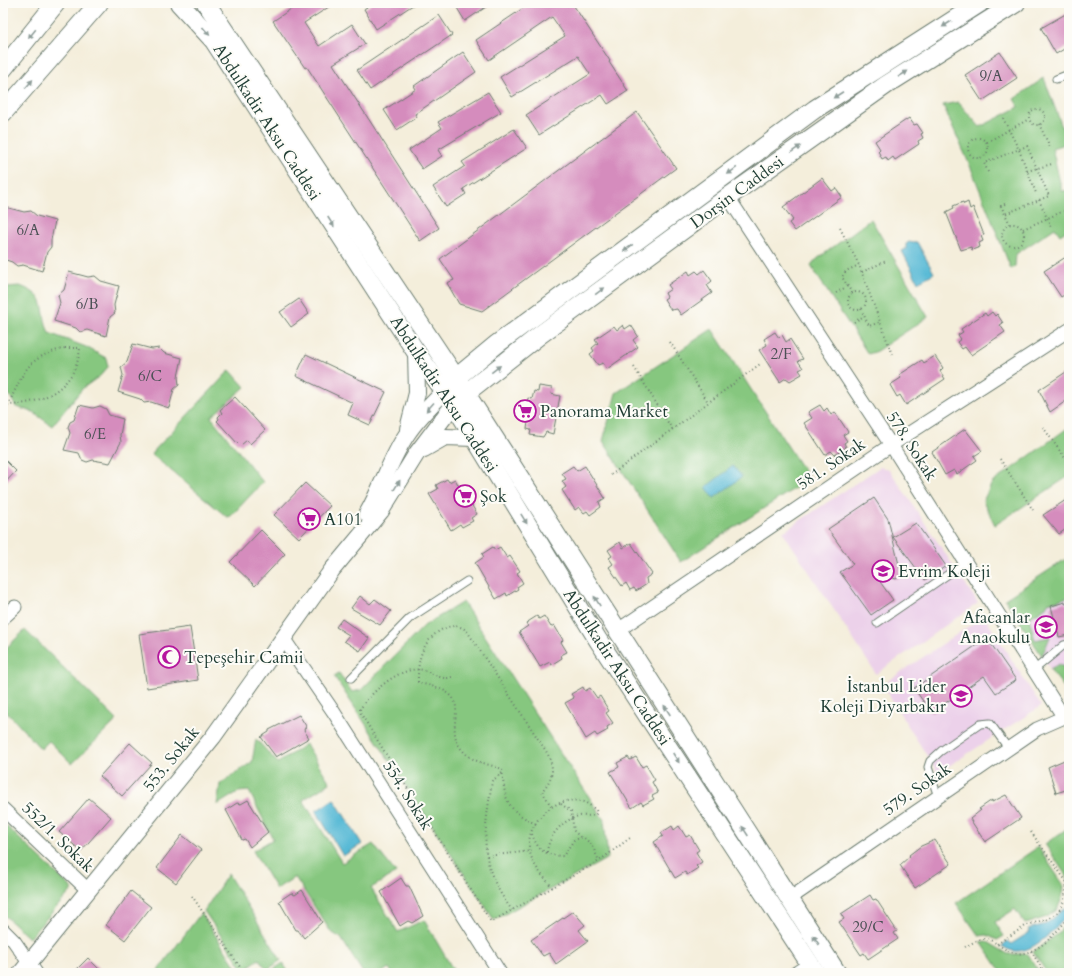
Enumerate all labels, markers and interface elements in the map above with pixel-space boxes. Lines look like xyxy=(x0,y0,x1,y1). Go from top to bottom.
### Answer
one-way arrow xyxy=(942,20,952,28)
one-way arrow xyxy=(201,26,210,37)
one-way arrow xyxy=(28,28,37,39)
street label: Abdulkadir Aksu Caddesi xyxy=(208,39,326,205)
house number: 9/A xyxy=(979,66,1003,86)
one-way arrow xyxy=(897,71,909,78)
one-way arrow xyxy=(24,79,33,89)
one-way arrow xyxy=(833,91,843,99)
one-way arrow xyxy=(791,145,802,153)
street label: Dorşin Caddesi xyxy=(686,150,789,234)
one-way arrow xyxy=(727,166,738,175)
one-way arrow xyxy=(327,216,335,227)
house number: 6/A xyxy=(16,220,40,240)
one-way arrow xyxy=(622,244,633,252)
one-way arrow xyxy=(595,287,606,295)
house number: 6/B xyxy=(76,294,98,314)
street label: Abdulkadir Aksu Caddesi xyxy=(385,311,503,477)
house number: 2/F xyxy=(770,344,792,364)
one-way arrow xyxy=(491,364,502,373)
house number: 6/C xyxy=(138,366,162,386)
supermarket icon: Panorama Market xyxy=(512,398,538,424)
place label: Panorama Market xyxy=(540,400,668,423)
one-way arrow xyxy=(426,403,435,412)
street label: 578. Sokak xyxy=(881,407,943,486)
house number: 6/E xyxy=(84,424,106,444)
street label: 581. Sokak xyxy=(792,432,871,495)
one-way arrow xyxy=(393,480,401,490)
supermarket icon: Şok xyxy=(452,483,478,509)
place label: Şok xyxy=(480,485,508,508)
supermarket icon: A101 xyxy=(296,506,322,532)
place label: A101 xyxy=(324,508,362,531)
one-way arrow xyxy=(520,513,527,524)
school or university icon: Evrim Koleji xyxy=(870,558,896,584)
place label: Evrim Koleji xyxy=(898,560,991,583)
street label: Abdulkadir Aksu Caddesi xyxy=(558,584,676,750)
one-way arrow xyxy=(594,595,601,607)
place label: Afacanlar Anaokulu xyxy=(960,606,1031,649)
school or university icon: Afacanlar Anaokulu xyxy=(1033,614,1059,640)
mosque icon: Tepeşehir Camii xyxy=(156,644,182,670)
place label: Tepeşehir Camii xyxy=(184,646,304,669)
place label: İstanbul Lider Koleji Diyarbakır xyxy=(820,675,947,718)
school or university icon: İstanbul Lider Koleji Diyarbakır xyxy=(948,683,974,709)
one-way arrow xyxy=(664,704,671,716)
street label: 553. Sokak xyxy=(137,721,205,797)
one-way arrow xyxy=(672,753,679,764)
street label: 554. Sokak xyxy=(378,756,439,835)
street label: 579. Sokak xyxy=(878,757,956,821)
street label: 552/1. Sokak xyxy=(17,797,100,878)
one-way arrow xyxy=(742,825,749,837)
house number: 29/C xyxy=(852,917,884,937)
one-way arrow xyxy=(812,935,820,945)

